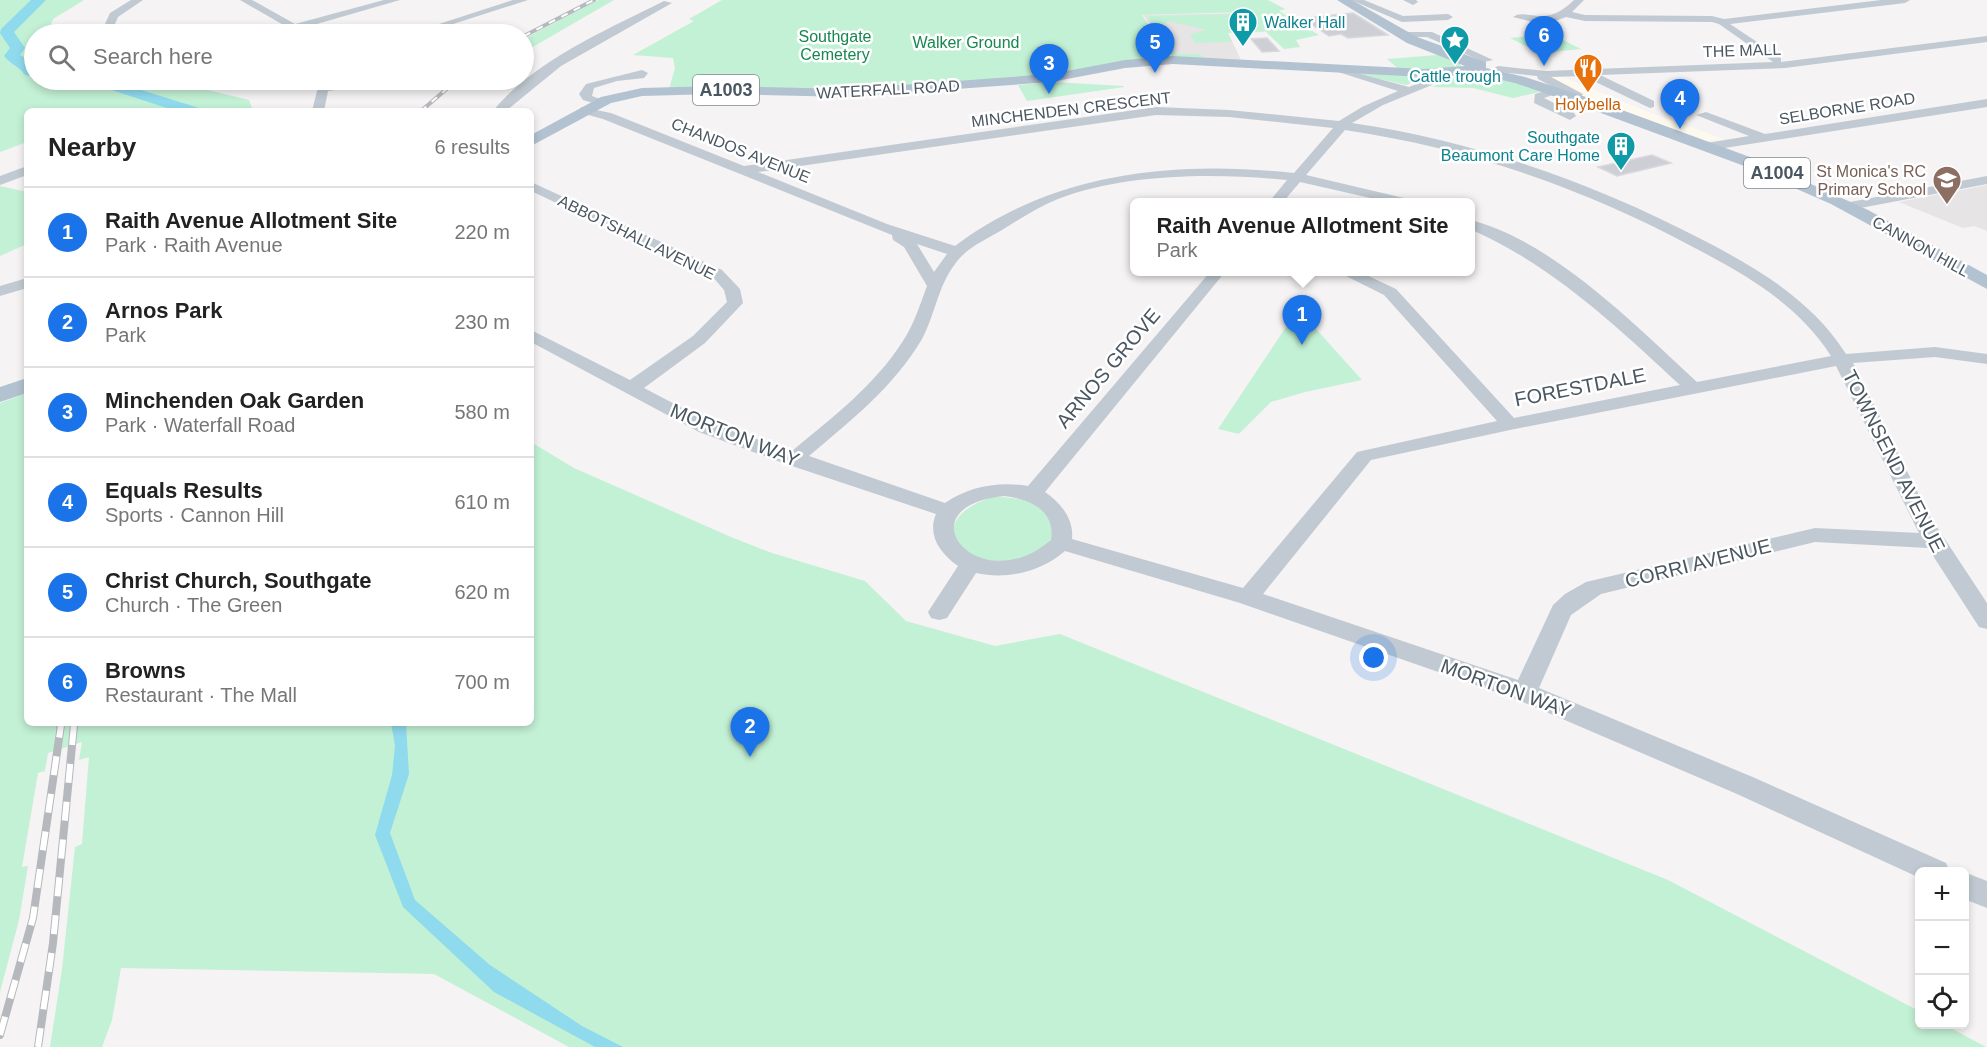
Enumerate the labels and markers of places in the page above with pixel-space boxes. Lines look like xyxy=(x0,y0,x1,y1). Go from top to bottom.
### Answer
building icon: Walker Hall xyxy=(1227,6,1259,48)
place label: Walker Hall xyxy=(1264,14,1345,31)
pin: 6 xyxy=(1524,16,1564,66)
pin: 5 xyxy=(1136,23,1174,73)
place icon: Cattle trough xyxy=(1439,24,1471,66)
pin: 3 xyxy=(1030,44,1068,94)
restaurant icon: Holybella xyxy=(1572,52,1604,94)
place label: Cattle trough xyxy=(1409,68,1501,85)
pin: 4 xyxy=(1660,80,1700,129)
place label: Holybella xyxy=(1555,96,1621,113)
place label: Southgate Beaumont Care Home xyxy=(1441,129,1600,164)
building icon: Southgate Beaumont Care Home xyxy=(1605,130,1637,172)
place label: St Monica's RC Primary School xyxy=(1816,163,1926,198)
school or university icon: St Monica's RC Primary School xyxy=(1931,164,1963,206)
pin: 1 xyxy=(1282,296,1322,345)
pin: 2 xyxy=(730,708,770,757)

